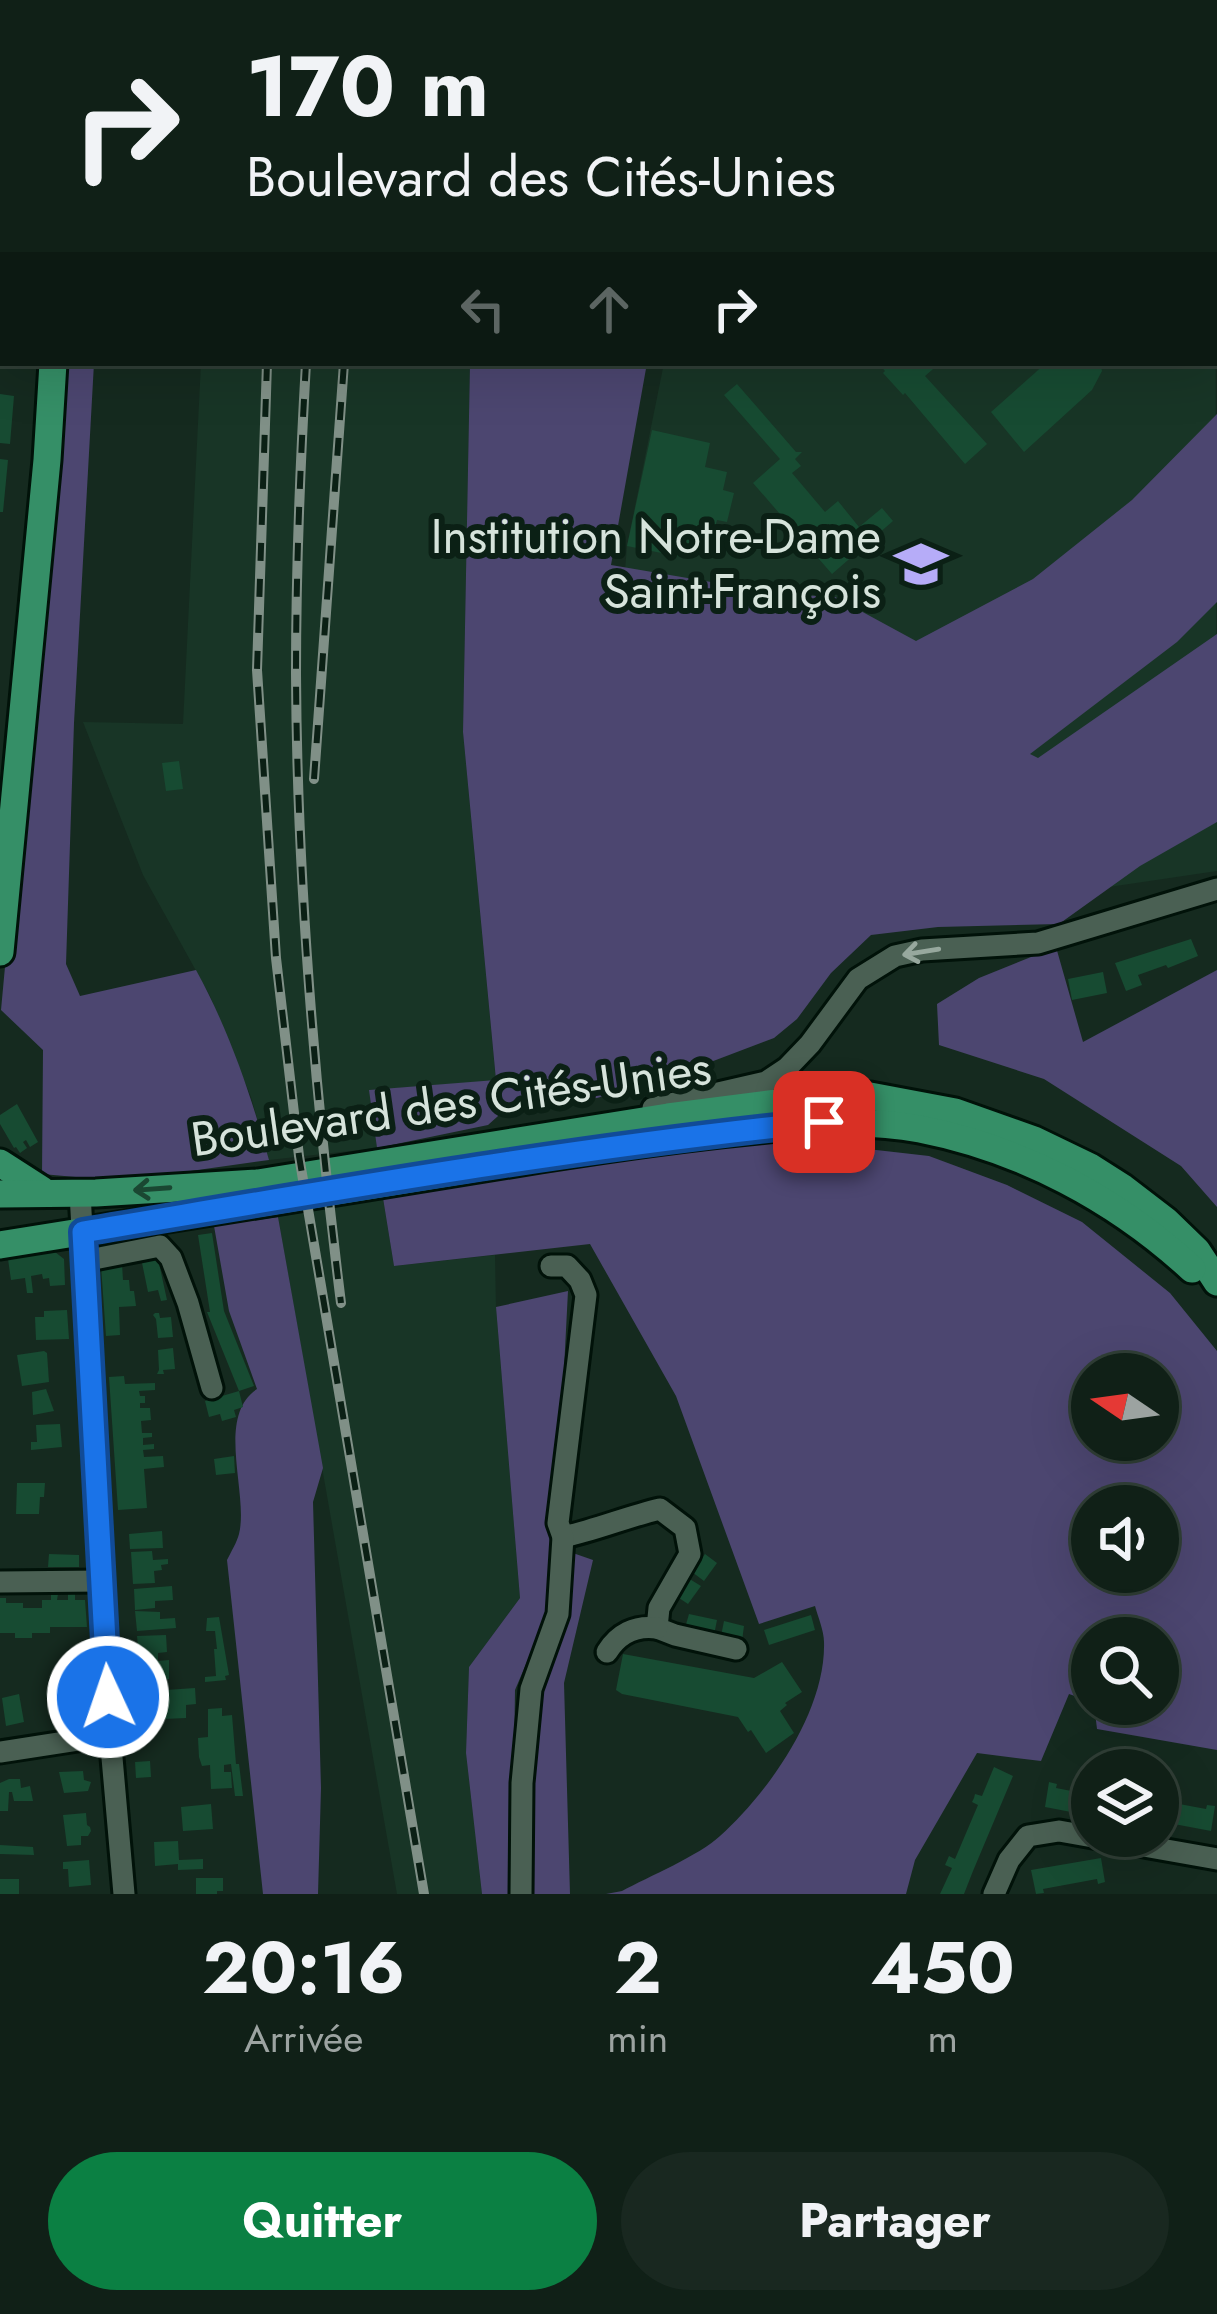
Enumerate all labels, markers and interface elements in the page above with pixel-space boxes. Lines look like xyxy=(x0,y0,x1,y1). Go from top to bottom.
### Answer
text: 170 m xyxy=(246,26,489,148)
icon: right xyxy=(48,48,204,204)
text: Boulevard des Cités-Unies xyxy=(246,138,836,216)
icon: left xyxy=(450,276,516,342)
icon: ahead xyxy=(576,276,642,342)
icon: right xyxy=(702,276,768,342)
place label: Institution Notre‐Dame Saint‐François xyxy=(431,502,881,626)
school or university icon: Institution Notre‐Dame Saint‐François xyxy=(892,535,950,593)
one-way arrow xyxy=(902,941,941,964)
street label: Boulevard des Cités-Unies xyxy=(187,1033,715,1174)
pin xyxy=(773,1071,875,1173)
icon: arrive xyxy=(791,1089,857,1155)
one-way arrow xyxy=(133,1178,172,1201)
north arrow xyxy=(1071,1353,1179,1461)
map controls xyxy=(1071,1353,1179,1857)
button: sound xyxy=(1071,1485,1179,1593)
button: search xyxy=(1071,1617,1179,1725)
position arrow xyxy=(45,1634,171,1760)
button: layers xyxy=(1071,1749,1179,1857)
text: 20:16 xyxy=(202,1916,405,2020)
text: 2 xyxy=(614,1916,661,2020)
text: 450 xyxy=(870,1916,1015,2020)
text: Arrivée xyxy=(244,2010,363,2067)
text: min xyxy=(607,2010,668,2067)
text: m xyxy=(927,2010,958,2067)
button: Quitter xyxy=(48,2152,597,2290)
button: Partager xyxy=(621,2152,1169,2290)

